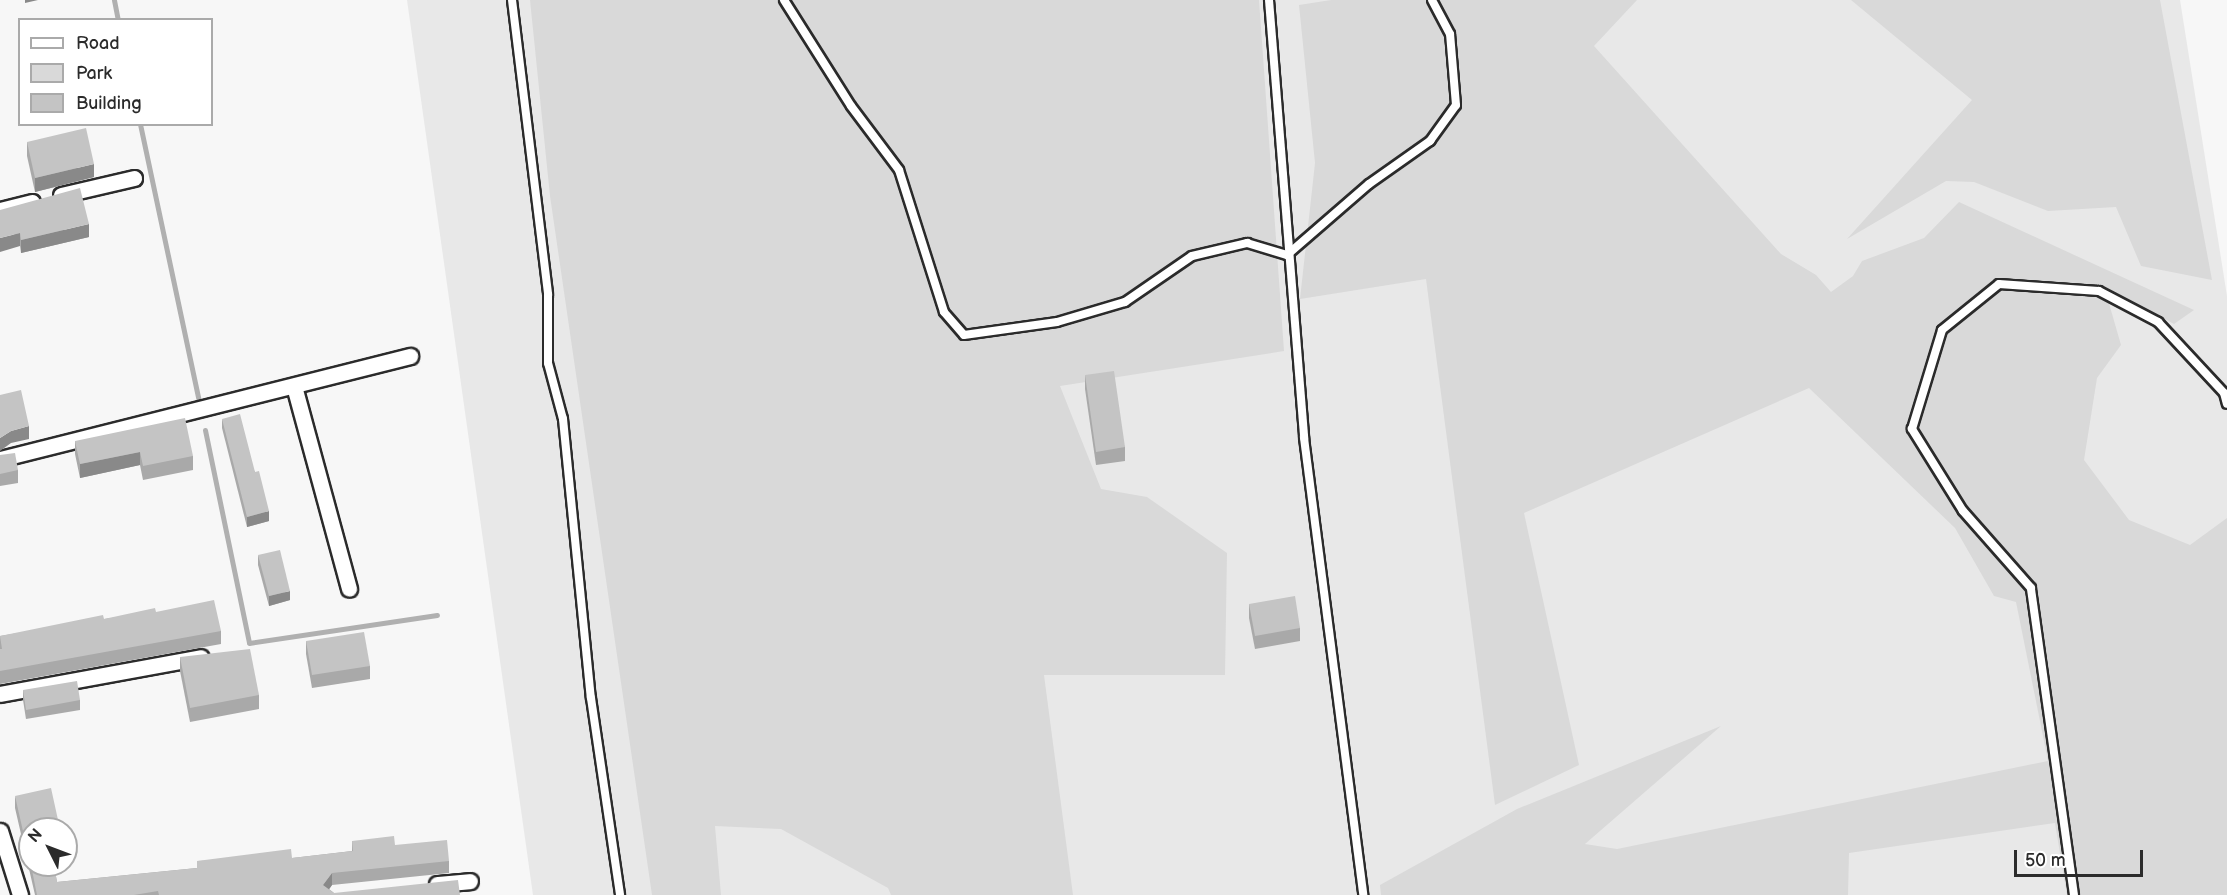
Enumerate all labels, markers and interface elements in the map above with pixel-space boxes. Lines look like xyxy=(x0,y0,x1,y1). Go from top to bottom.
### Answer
legend xyxy=(18,18,213,126)
text: Road xyxy=(76,33,120,54)
text: Park xyxy=(76,63,112,84)
text: Building xyxy=(76,93,142,114)
north arrow xyxy=(18,817,78,877)
text: N xyxy=(25,825,47,847)
scale bar xyxy=(2017,838,2146,876)
text: 50 m xyxy=(2025,850,2066,871)

